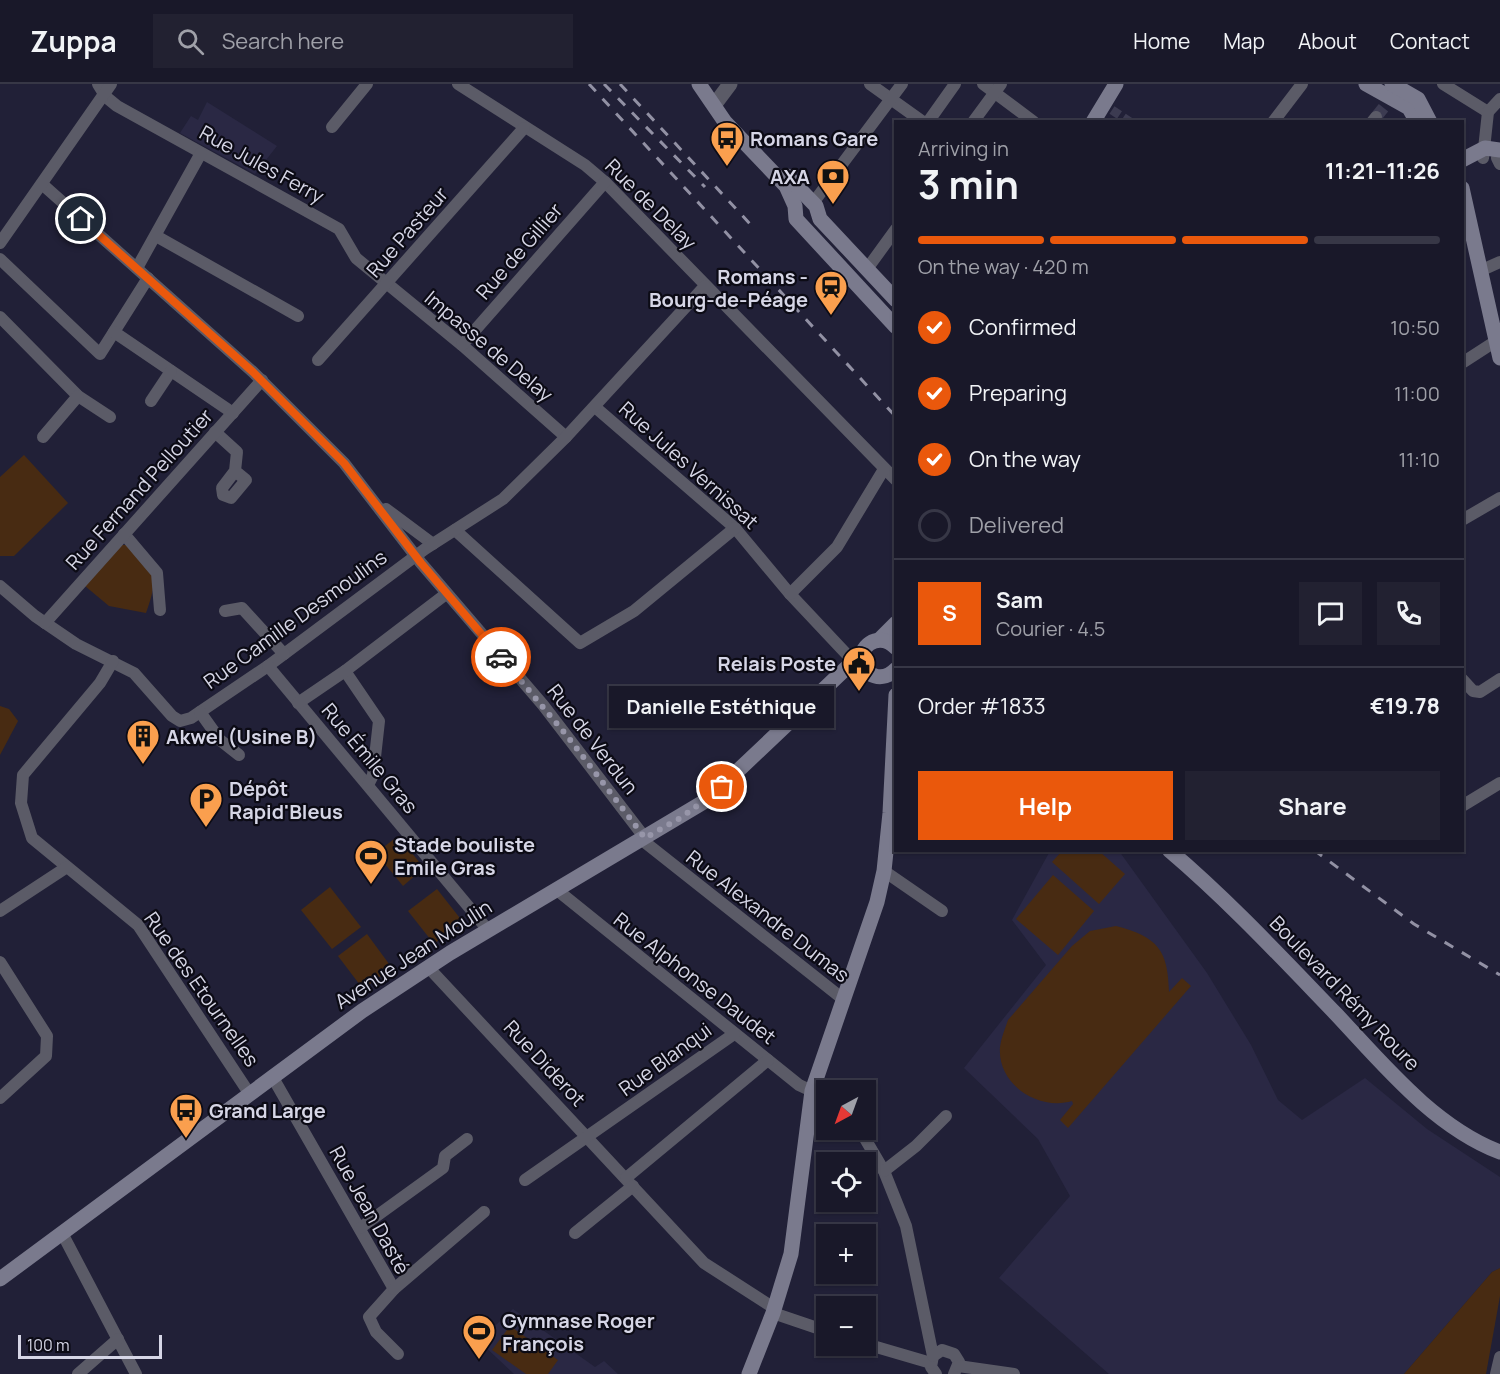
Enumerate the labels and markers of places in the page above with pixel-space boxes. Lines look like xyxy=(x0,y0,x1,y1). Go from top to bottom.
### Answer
bus stop icon: Romans Gare xyxy=(709,120,745,167)
place label: Romans Gare xyxy=(750,125,878,152)
bank icon: AXA xyxy=(815,158,851,205)
place label: AXA xyxy=(770,163,811,190)
pin xyxy=(55,193,106,244)
place label: Romans - Bourg-de-Péage xyxy=(649,263,808,313)
station icon: Romans - Bourg-de-Péage xyxy=(813,269,849,316)
public building icon: Relais Poste xyxy=(841,645,877,692)
place label: Relais Poste xyxy=(717,650,836,677)
callout: Danielle Estéthique xyxy=(610,685,834,727)
building icon: Akwel (Usine B) xyxy=(125,718,161,765)
place label: Akwel (Usine B) xyxy=(166,723,317,750)
pin xyxy=(696,761,747,812)
place label: Dépôt Rapid'Bleus xyxy=(229,775,343,825)
parking icon: Dépôt Rapid'Bleus xyxy=(188,781,224,828)
place label: Stade bouliste Emile Gras xyxy=(394,831,535,881)
sports icon: Stade bouliste Emile Gras xyxy=(353,838,389,885)
bus stop icon: Grand Large xyxy=(168,1092,204,1139)
place label: Grand Large xyxy=(209,1097,326,1124)
place label: Gymnase Roger François xyxy=(502,1307,655,1357)
sports icon: Gymnase Roger François xyxy=(461,1313,497,1360)

